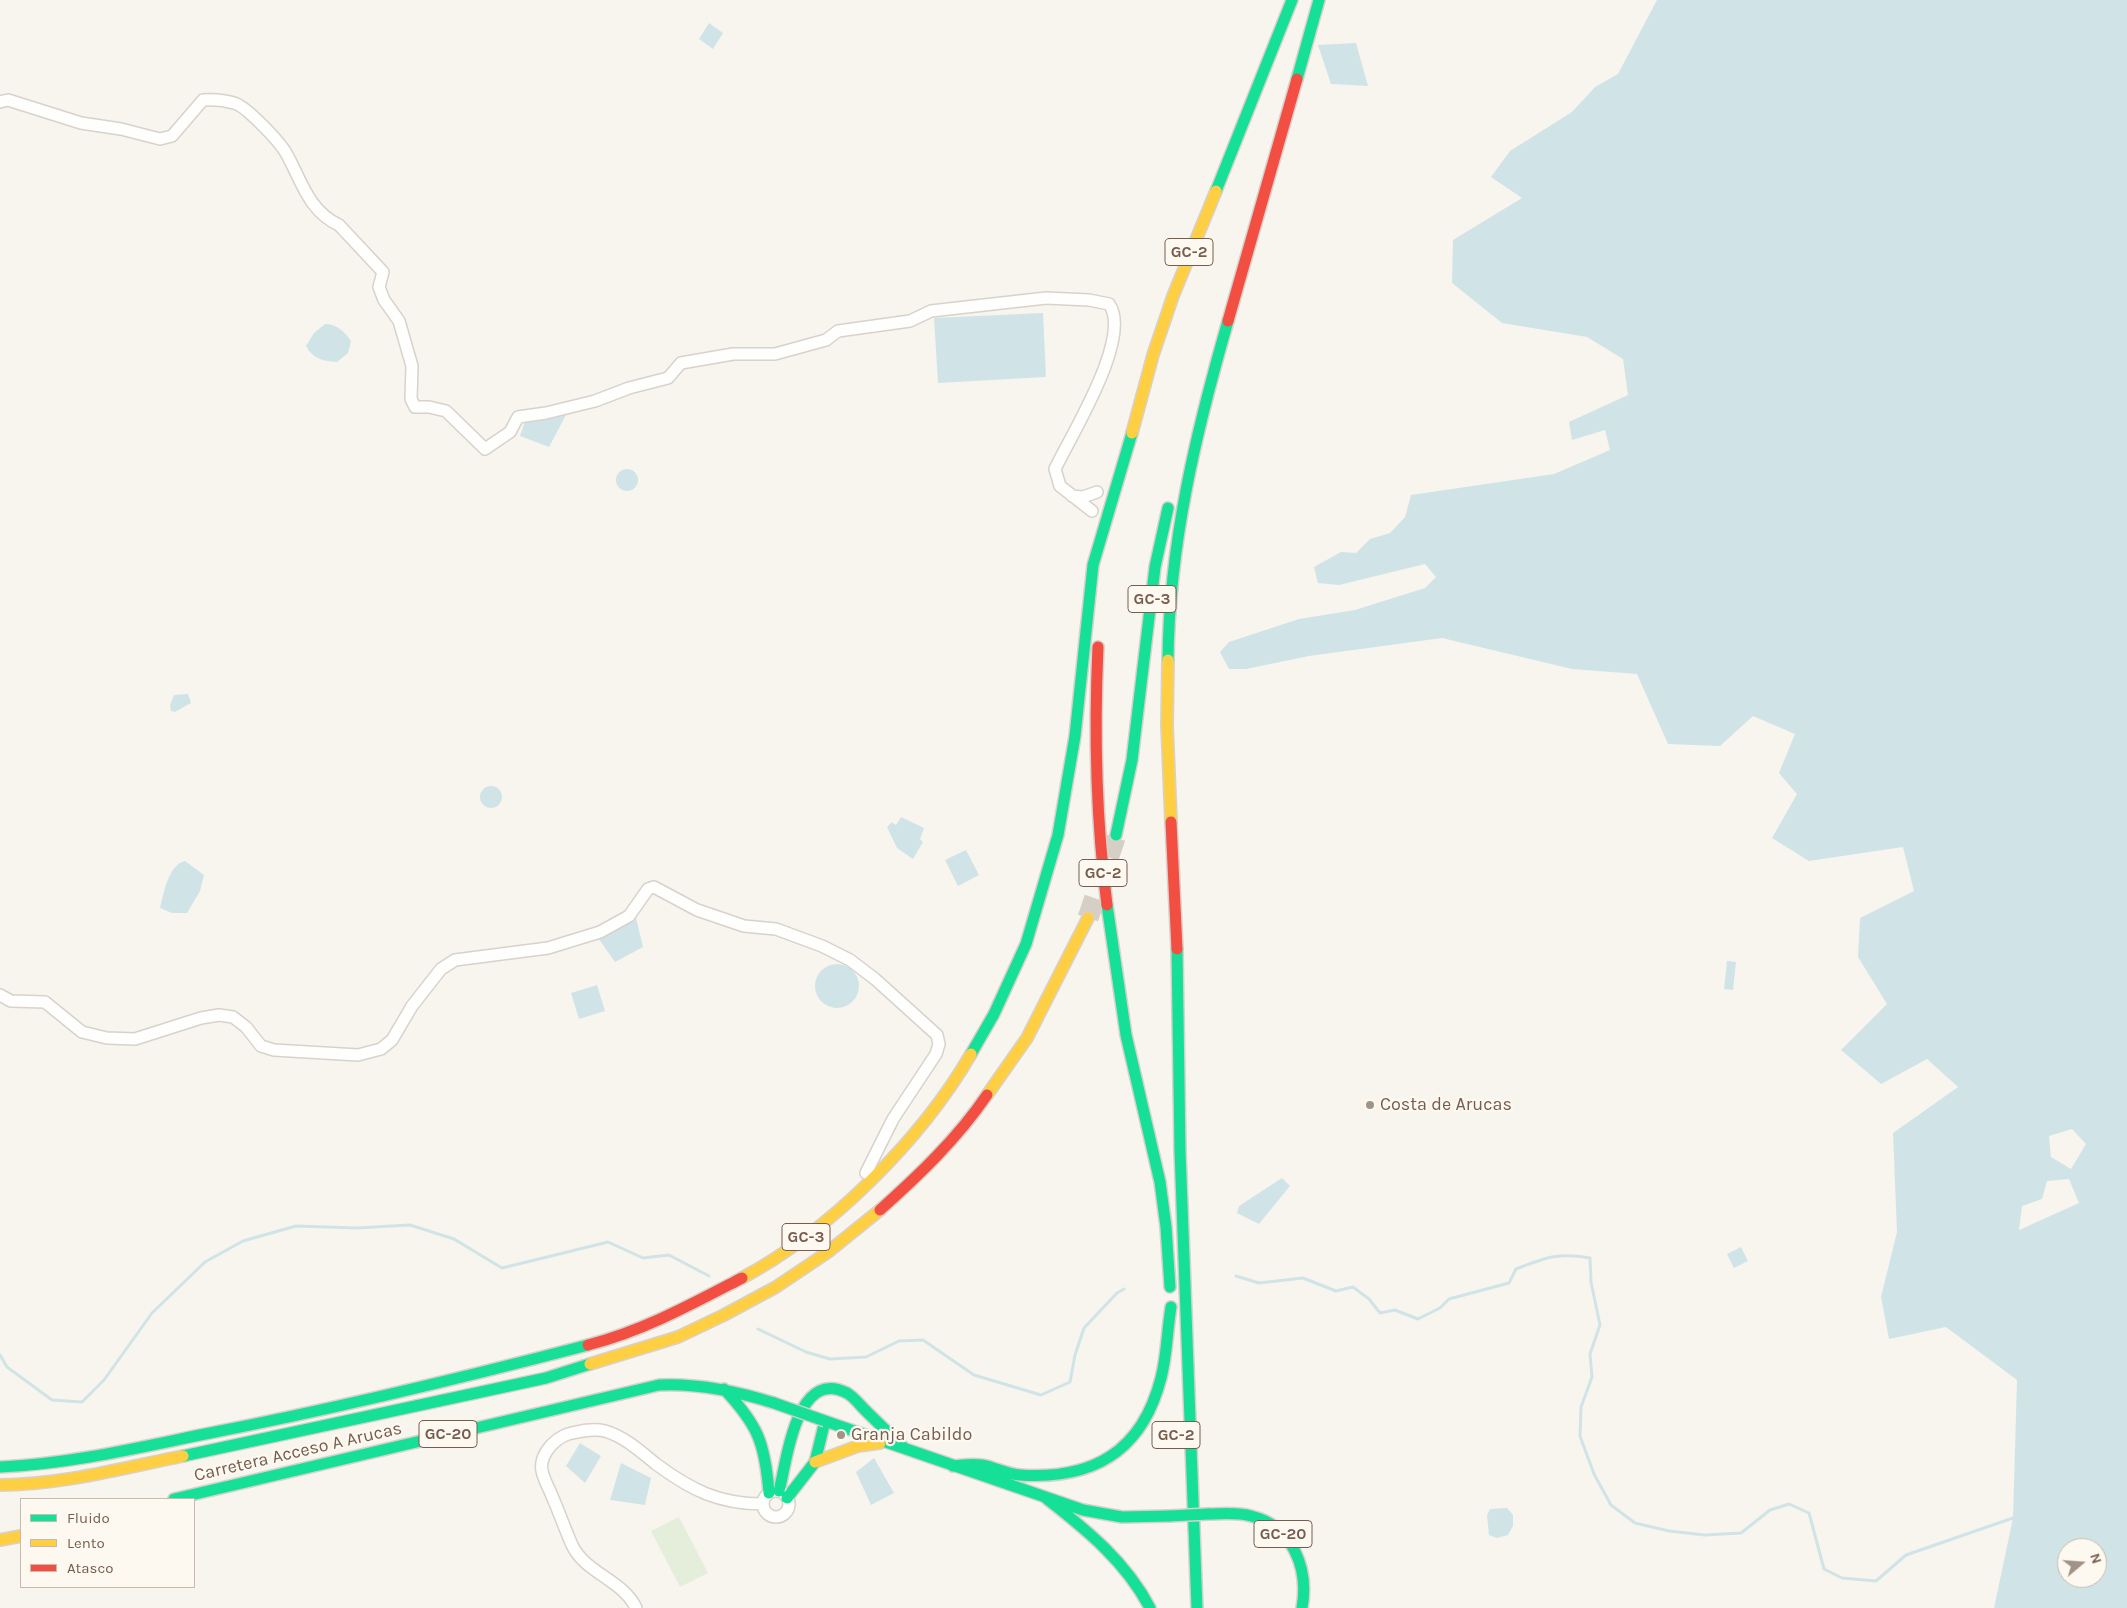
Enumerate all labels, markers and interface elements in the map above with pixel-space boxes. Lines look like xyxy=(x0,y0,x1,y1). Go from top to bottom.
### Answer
road number: GC-2 xyxy=(1165,238,1213,266)
road number: GC-3 xyxy=(1128,586,1176,612)
road number: GC-2 xyxy=(1079,860,1127,886)
place label: Costa de Arucas xyxy=(1380,1094,1512,1116)
marker: Costa de Arucas xyxy=(1364,1099,1376,1111)
road number: GC-3 xyxy=(782,1224,830,1250)
street label: Carretera Acceso A Arucas xyxy=(192,1418,404,1486)
road number: GC-20 xyxy=(419,1420,477,1448)
road number: GC-2 xyxy=(1152,1422,1200,1448)
place label: Granja Cabildo xyxy=(851,1424,972,1446)
marker: Granja Cabildo xyxy=(835,1429,847,1441)
legend xyxy=(20,1498,195,1588)
text: Fluido xyxy=(67,1509,110,1527)
road number: GC-20 xyxy=(1254,1520,1312,1548)
text: Lento xyxy=(67,1534,105,1552)
north arrow xyxy=(2057,1538,2107,1588)
text: N xyxy=(2086,1551,2105,1566)
text: Atasco xyxy=(67,1559,113,1577)

